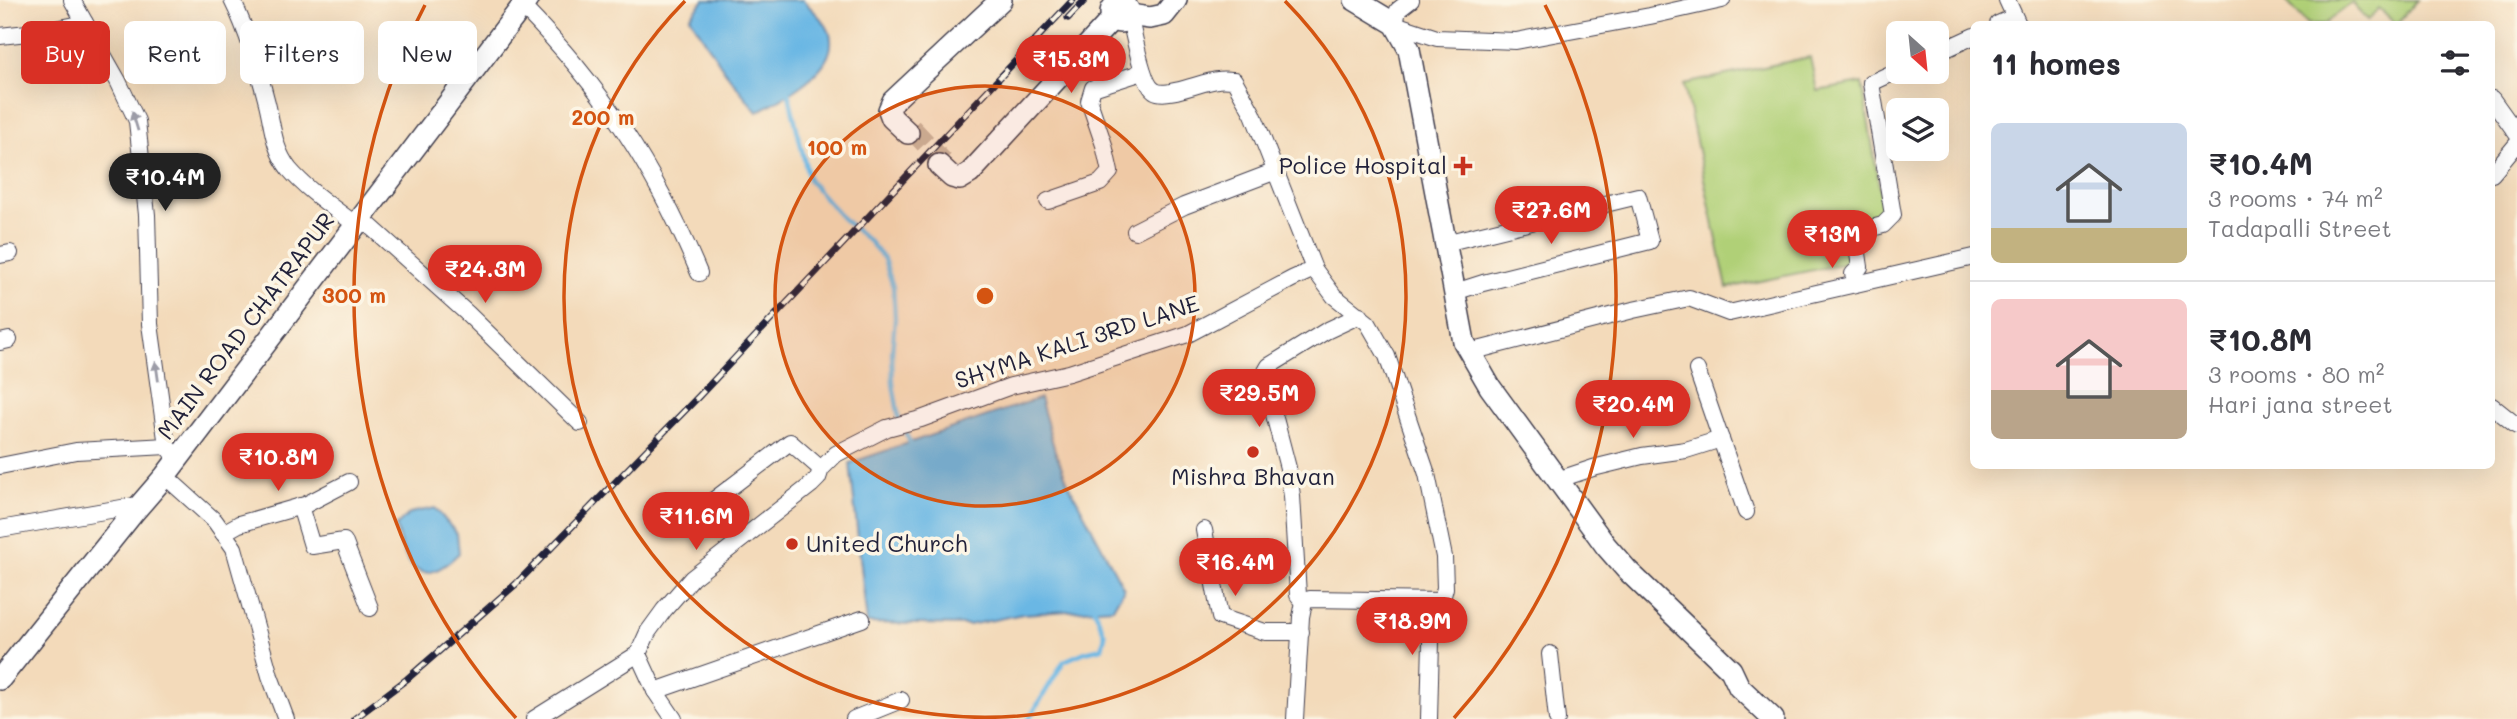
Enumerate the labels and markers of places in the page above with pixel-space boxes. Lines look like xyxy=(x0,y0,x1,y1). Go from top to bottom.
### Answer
pin: ₹15.3M xyxy=(1014,36,1128,95)
place label: Police Hospital xyxy=(1279,150,1447,180)
pin: ₹10.4M xyxy=(108,154,222,213)
marker: Police Hospital xyxy=(1453,156,1473,176)
pin: ₹27.6M xyxy=(1494,187,1608,246)
pin: ₹13M xyxy=(1791,210,1873,270)
pin: ₹24.3M xyxy=(428,246,542,305)
centre of rings xyxy=(973,284,997,308)
pin: ₹29.5M xyxy=(1202,370,1316,429)
pin: ₹20.4M xyxy=(1576,380,1690,440)
pin: ₹10.8M xyxy=(221,434,335,493)
marker: Mishra Bhavan xyxy=(1245,444,1261,460)
place label: Mishra Bhavan xyxy=(1171,461,1335,491)
pin: ₹11.6M xyxy=(639,492,753,552)
place label: United Church xyxy=(806,528,967,558)
marker: United Church xyxy=(784,536,800,552)
pin: ₹16.4M xyxy=(1178,538,1292,598)
pin: ₹18.9M xyxy=(1355,598,1469,657)

